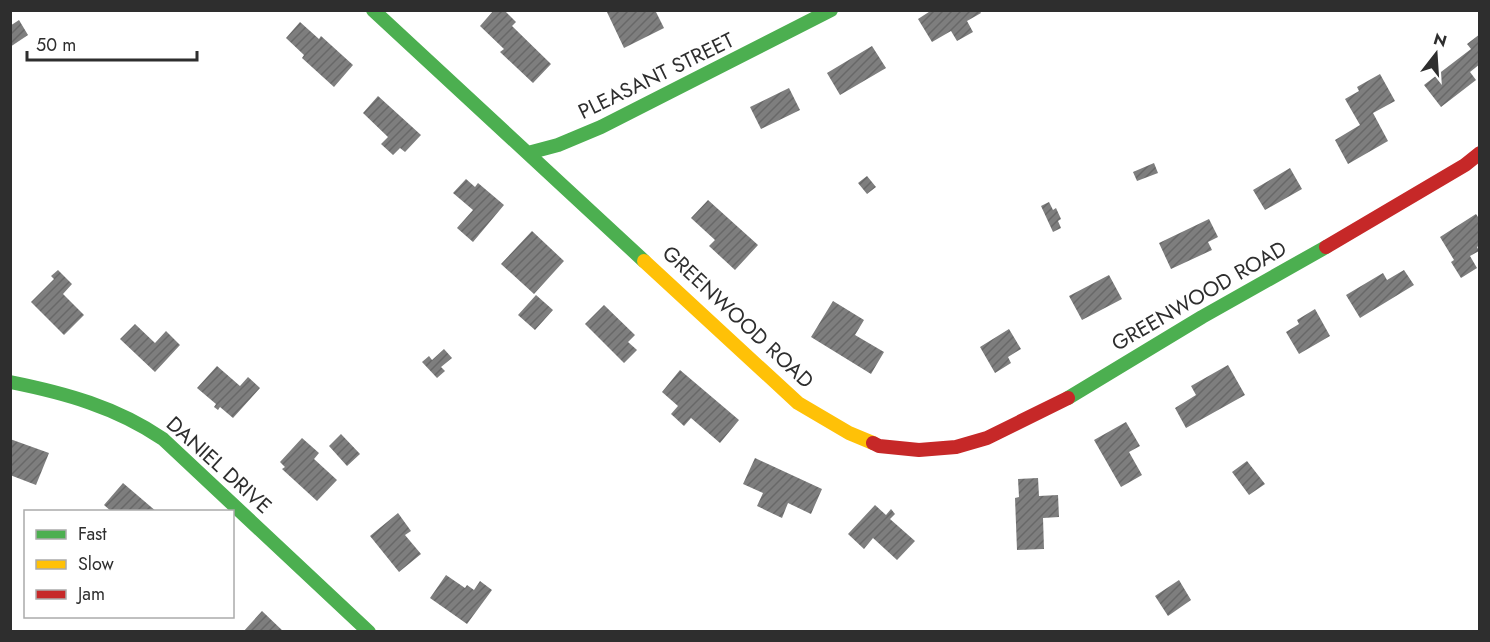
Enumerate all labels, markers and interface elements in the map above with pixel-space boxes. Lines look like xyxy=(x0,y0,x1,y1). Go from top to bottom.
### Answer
scale bar xyxy=(27,24,196,62)
north arrow xyxy=(1406,24,1466,84)
street label: PLEASANT STREET xyxy=(573,25,739,127)
text: N xyxy=(1431,27,1450,53)
text: 50 m xyxy=(36,32,76,58)
street label: GREENWOOD ROAD xyxy=(1106,234,1292,358)
street label: GREENWOOD ROAD xyxy=(656,239,820,395)
street label: DANIEL DRIVE xyxy=(160,409,278,521)
legend xyxy=(24,510,234,618)
text: Fast xyxy=(78,521,107,547)
text: Slow xyxy=(78,551,115,577)
text: Jam xyxy=(76,581,105,607)

